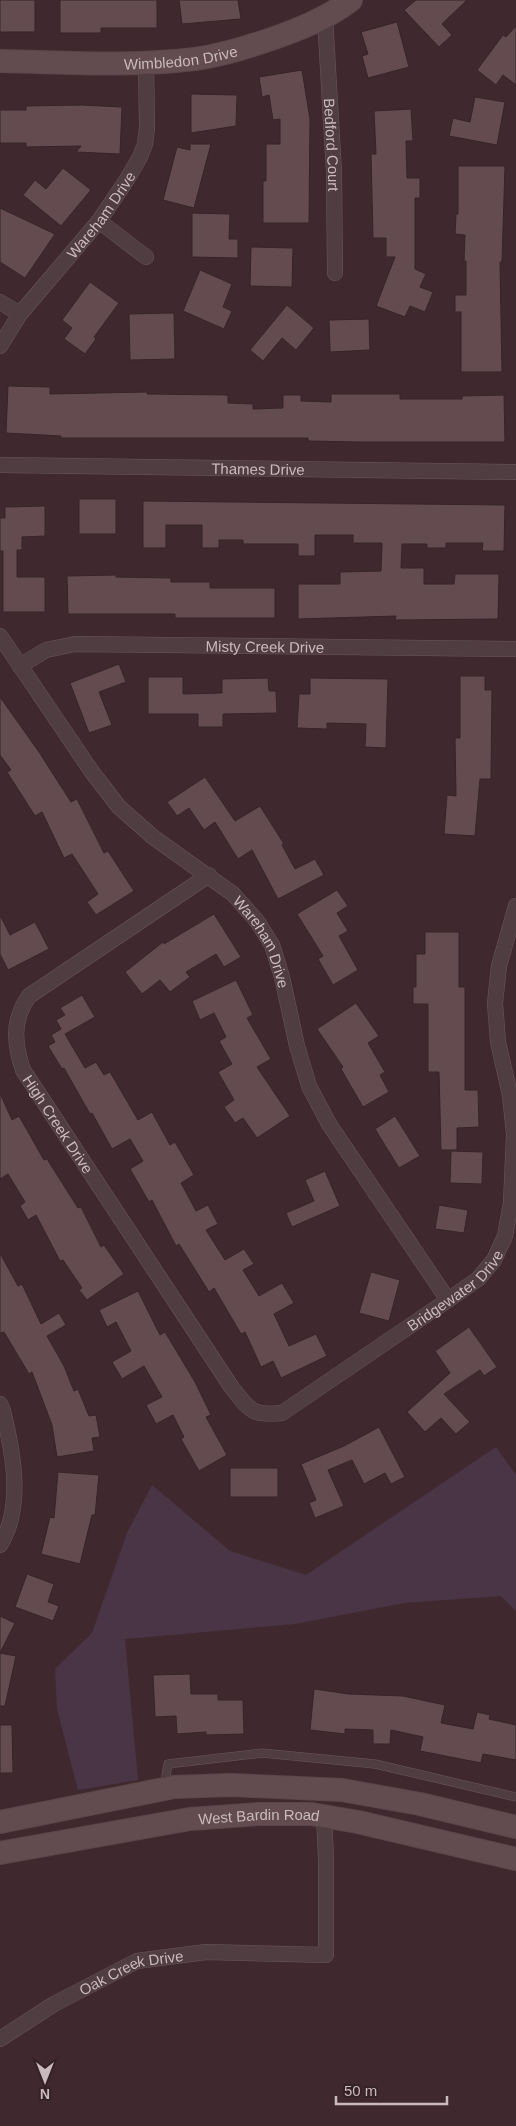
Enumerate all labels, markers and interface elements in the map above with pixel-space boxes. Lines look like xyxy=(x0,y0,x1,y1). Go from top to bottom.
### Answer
street label: Wimbledon Drive xyxy=(124,42,239,72)
street label: Bedford Court xyxy=(321,98,343,192)
street label: Wareham Drive xyxy=(63,168,138,261)
street label: Thames Drive xyxy=(211,459,305,478)
street label: Misty Creek Drive xyxy=(206,637,324,655)
street label: Wareham Drive xyxy=(230,892,293,989)
street label: High Creek Drive xyxy=(20,1072,97,1176)
street label: Bridgewater Drive xyxy=(404,1247,506,1334)
street label: West Bardin Road xyxy=(198,1805,321,1827)
street label: Oak Creek Drive xyxy=(76,1947,184,1998)
north arrow xyxy=(20,2056,70,2106)
scale bar xyxy=(336,2074,447,2106)
text: 50 m xyxy=(344,2082,377,2099)
text: N xyxy=(40,2086,50,2102)

